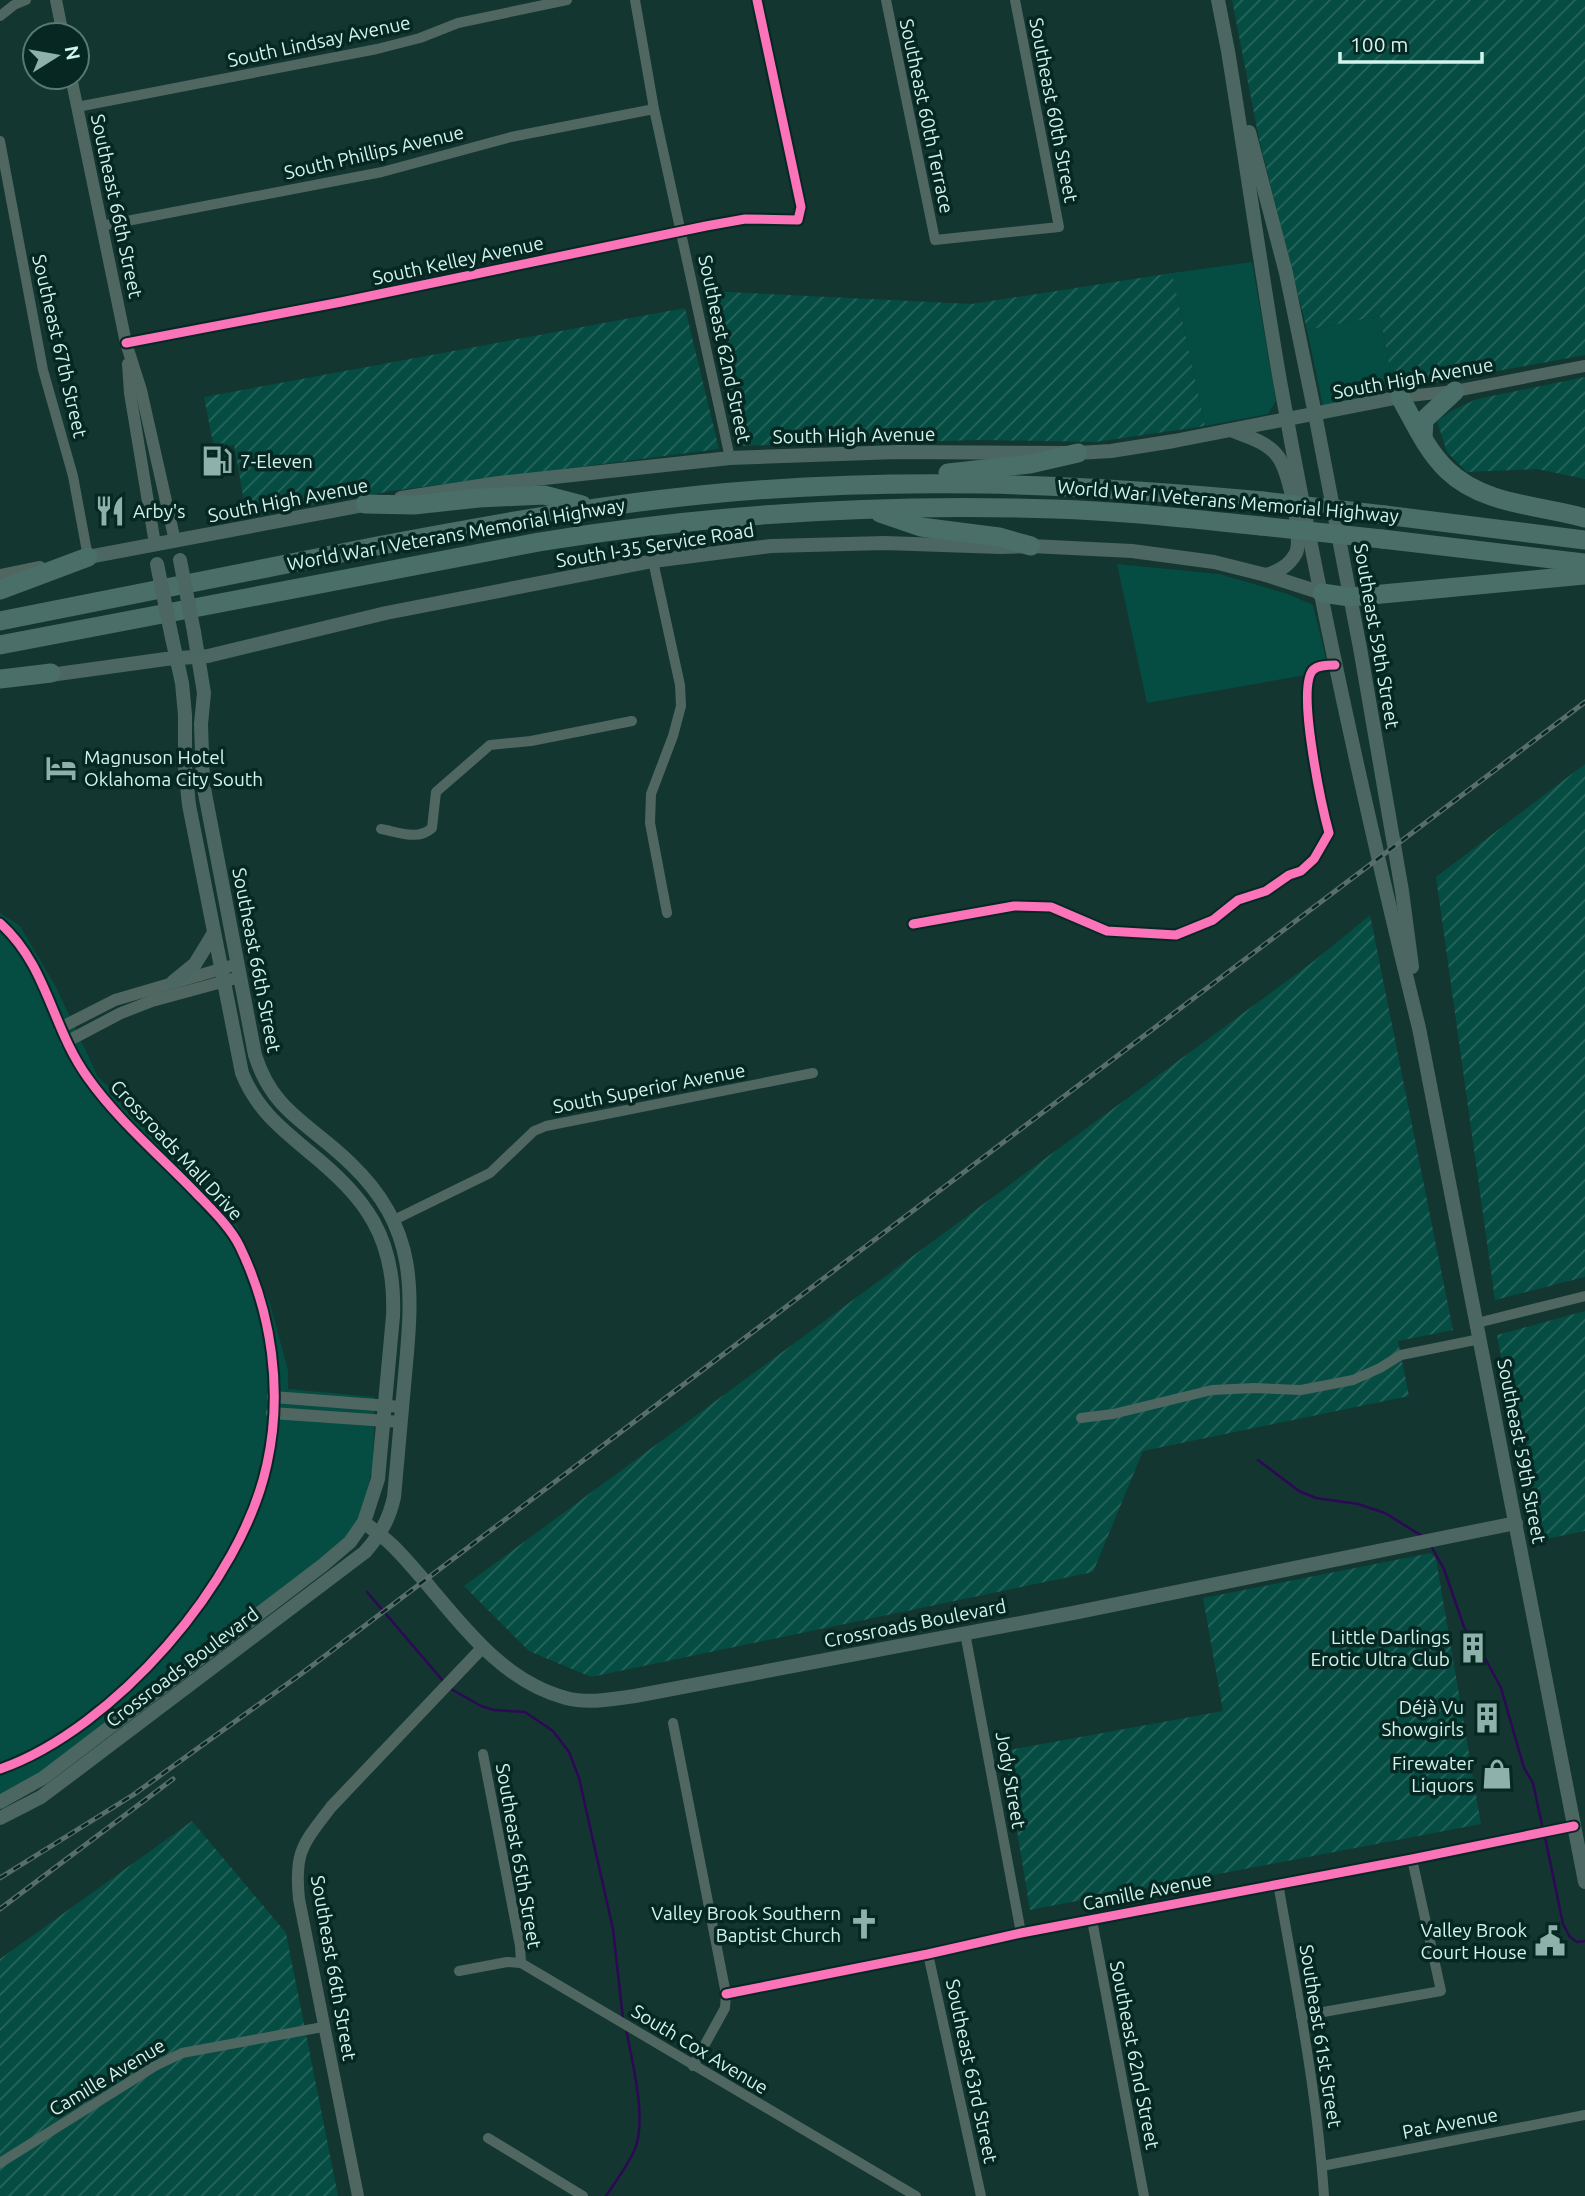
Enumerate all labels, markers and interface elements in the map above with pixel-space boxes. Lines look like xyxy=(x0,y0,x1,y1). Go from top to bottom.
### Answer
street label: South Lindsay Avenue xyxy=(226,11,412,71)
street label: Southeast 60th Street xyxy=(1025,16,1083,205)
street label: Southeast 60th Terrace xyxy=(896,17,958,215)
north arrow xyxy=(21,21,91,91)
scale bar xyxy=(1340,21,1482,65)
text: 100 m xyxy=(1350,32,1408,56)
text: N xyxy=(61,44,85,62)
street label: Southeast 66th Street xyxy=(87,112,147,301)
street label: South Phillips Avenue xyxy=(282,121,466,183)
street label: South Kelley Avenue xyxy=(370,231,546,289)
street label: Southeast 67th Street xyxy=(28,252,92,440)
street label: Southeast 62nd Street xyxy=(694,253,756,445)
street label: South High Avenue xyxy=(1331,353,1495,403)
street label: South High Avenue xyxy=(773,423,935,447)
fuel station icon: 7-Eleven xyxy=(200,444,234,478)
place label: 7-Eleven xyxy=(240,450,313,472)
street label: South High Avenue xyxy=(206,474,370,526)
street label: World War I Veterans Memorial Highway xyxy=(1056,475,1400,527)
street label: World War I Veterans Memorial Highway xyxy=(285,493,627,575)
restaurant icon: Arby's xyxy=(93,494,127,528)
place label: Arby's xyxy=(133,500,186,522)
street label: South I-35 Service Road xyxy=(554,518,756,572)
street label: Southeast 59th Street xyxy=(1350,542,1404,731)
place label: Magnuson Hotel Oklahoma City South xyxy=(84,746,263,790)
hotel icon: Magnuson Hotel Oklahoma City South xyxy=(44,751,78,785)
street label: Southeast 66th Street xyxy=(228,866,286,1055)
street label: South Superior Avenue xyxy=(551,1059,747,1117)
street label: Crossroads Mall Drive xyxy=(106,1075,248,1225)
street label: Southeast 59th Street xyxy=(1493,1357,1551,1546)
street label: Crossroads Boulevard xyxy=(822,1595,1008,1651)
street label: Crossroads Boulevard xyxy=(101,1603,263,1731)
place label: Little Darlings Erotic Ultra Club xyxy=(1310,1626,1450,1670)
building icon: Little Darlings Erotic Ultra Club xyxy=(1456,1631,1490,1665)
place label: Déjà Vu Showgirls xyxy=(1381,1696,1464,1740)
building icon: Déjà Vu Showgirls xyxy=(1470,1701,1504,1735)
street label: Jody Street xyxy=(992,1730,1030,1831)
place label: Firewater Liquors xyxy=(1392,1752,1474,1796)
shop icon: Firewater Liquors xyxy=(1480,1757,1514,1791)
street label: Southeast 65th Street xyxy=(492,1762,546,1951)
street label: Camille Avenue xyxy=(1080,1868,1214,1914)
street label: Southeast 66th Street xyxy=(307,1874,361,2063)
place label: Valley Brook Southern Baptist Church xyxy=(651,1902,841,1946)
church icon: Valley Brook Southern Baptist Church xyxy=(847,1907,881,1941)
place label: Valley Brook Court House xyxy=(1420,1919,1527,1963)
public building icon: Valley Brook Court House xyxy=(1533,1924,1567,1958)
street label: Southeast 61st Street xyxy=(1296,1943,1346,2130)
street label: Southeast 62nd Street xyxy=(1106,1959,1164,2152)
street label: Southeast 63rd Street xyxy=(942,1977,1002,2166)
street label: South Cox Avenue xyxy=(628,2000,772,2098)
street label: Camille Avenue xyxy=(45,2034,169,2120)
street label: Pat Avenue xyxy=(1400,2103,1500,2143)

